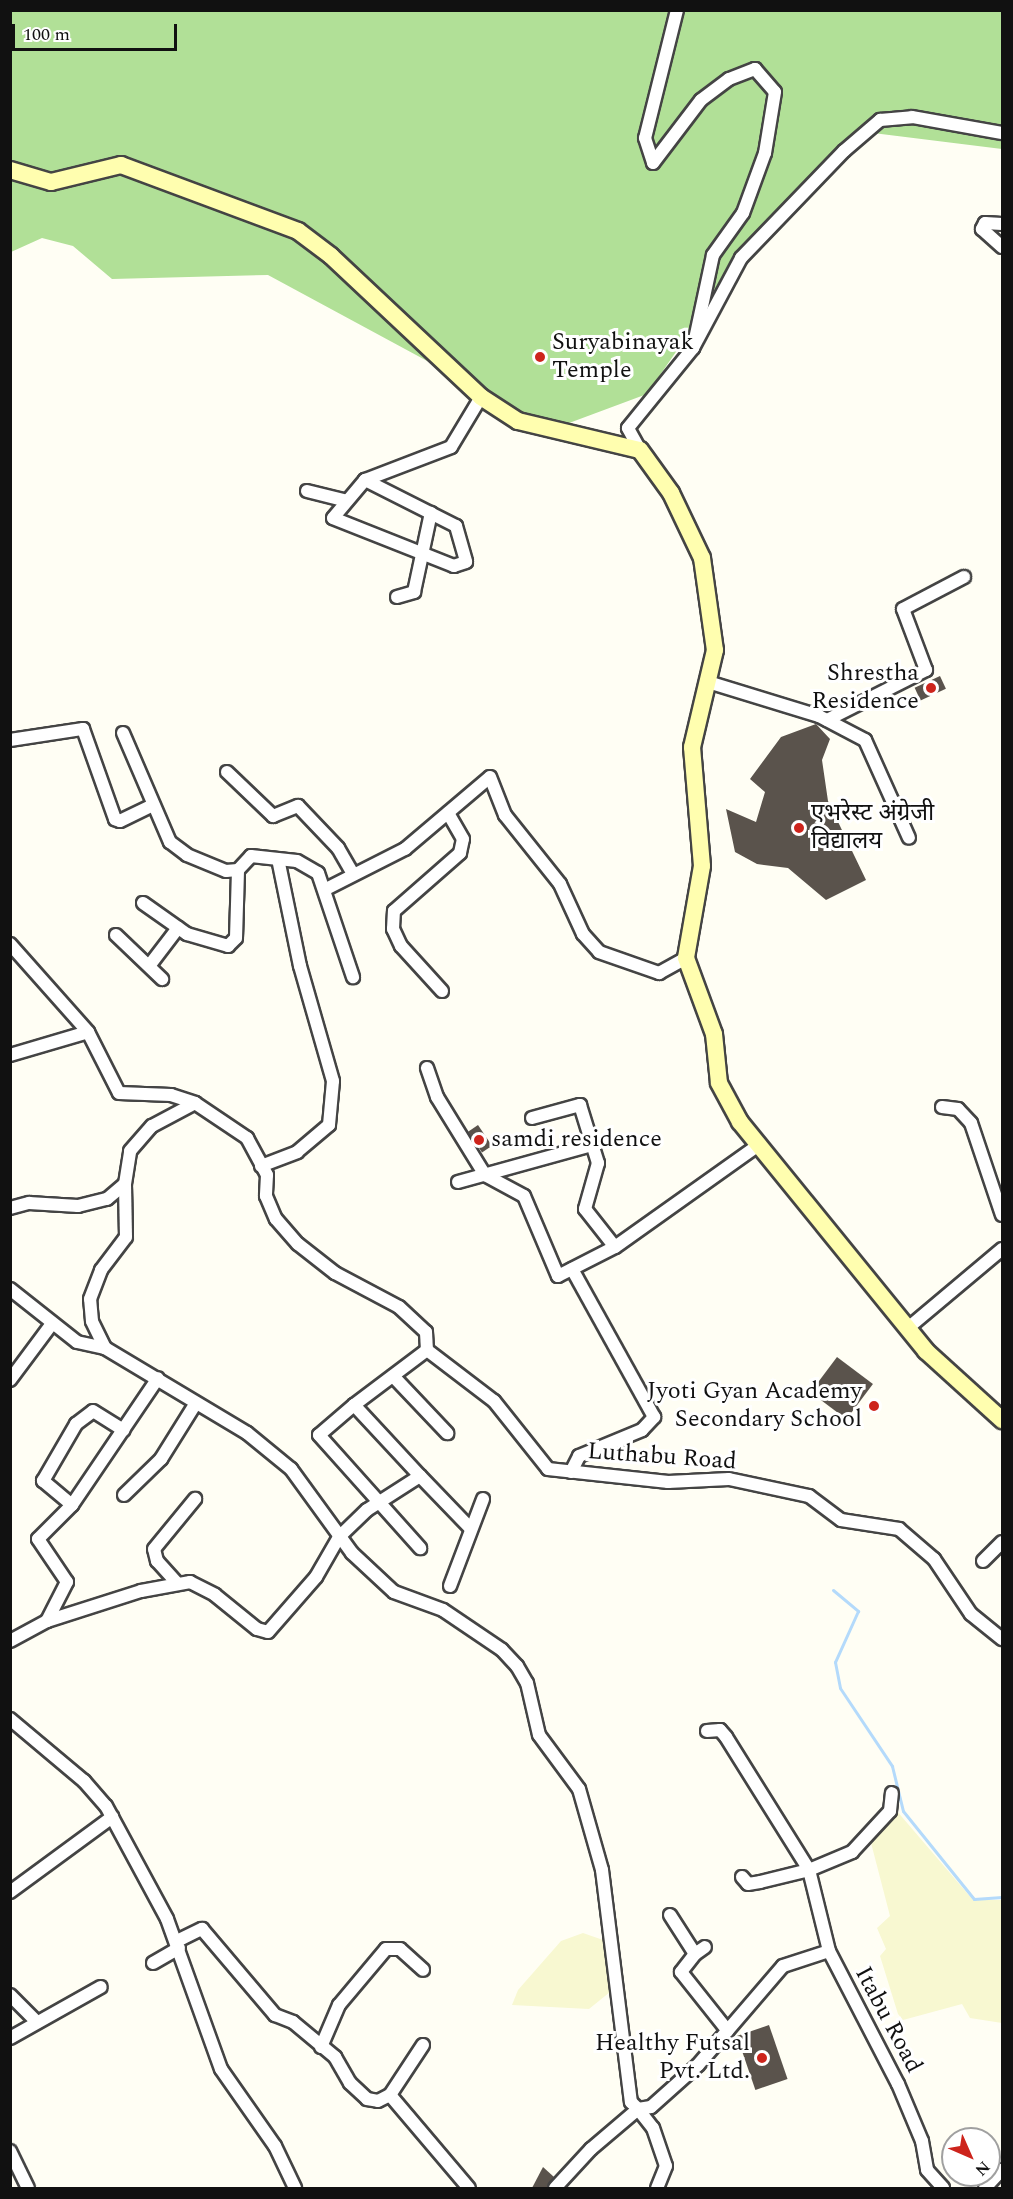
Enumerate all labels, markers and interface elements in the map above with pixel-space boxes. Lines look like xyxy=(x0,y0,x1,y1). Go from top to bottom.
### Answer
scale bar xyxy=(15,12,180,50)
text: 100 m xyxy=(23,21,70,48)
place label: Suryabinayak Temple xyxy=(552,329,694,385)
marker: Suryabinayak Temple xyxy=(533,350,547,364)
place label: Shrestha Residence xyxy=(812,660,919,716)
marker: Shrestha Residence xyxy=(924,681,938,695)
place label: एभरेस्ट अंग्रेजी विद्यालय xyxy=(811,800,934,856)
marker: एभरेस्ट अंग्रेजी विद्यालय xyxy=(792,821,806,835)
place label: samdi residence xyxy=(491,1126,662,1154)
marker: samdi residence xyxy=(472,1133,486,1147)
place label: Jyoti Gyan Academy Secondary School xyxy=(647,1378,862,1434)
marker: Jyoti Gyan Academy Secondary School xyxy=(867,1399,881,1413)
street label: Luthabu Road xyxy=(586,1437,738,1477)
street label: Itabu Road xyxy=(848,1962,928,2078)
place label: Healthy Futsal Pvt. Ltd. xyxy=(595,2030,750,2086)
marker: Healthy Futsal Pvt. Ltd. xyxy=(755,2051,769,2065)
north arrow xyxy=(941,2127,1001,2187)
text: N xyxy=(969,2155,995,2181)

